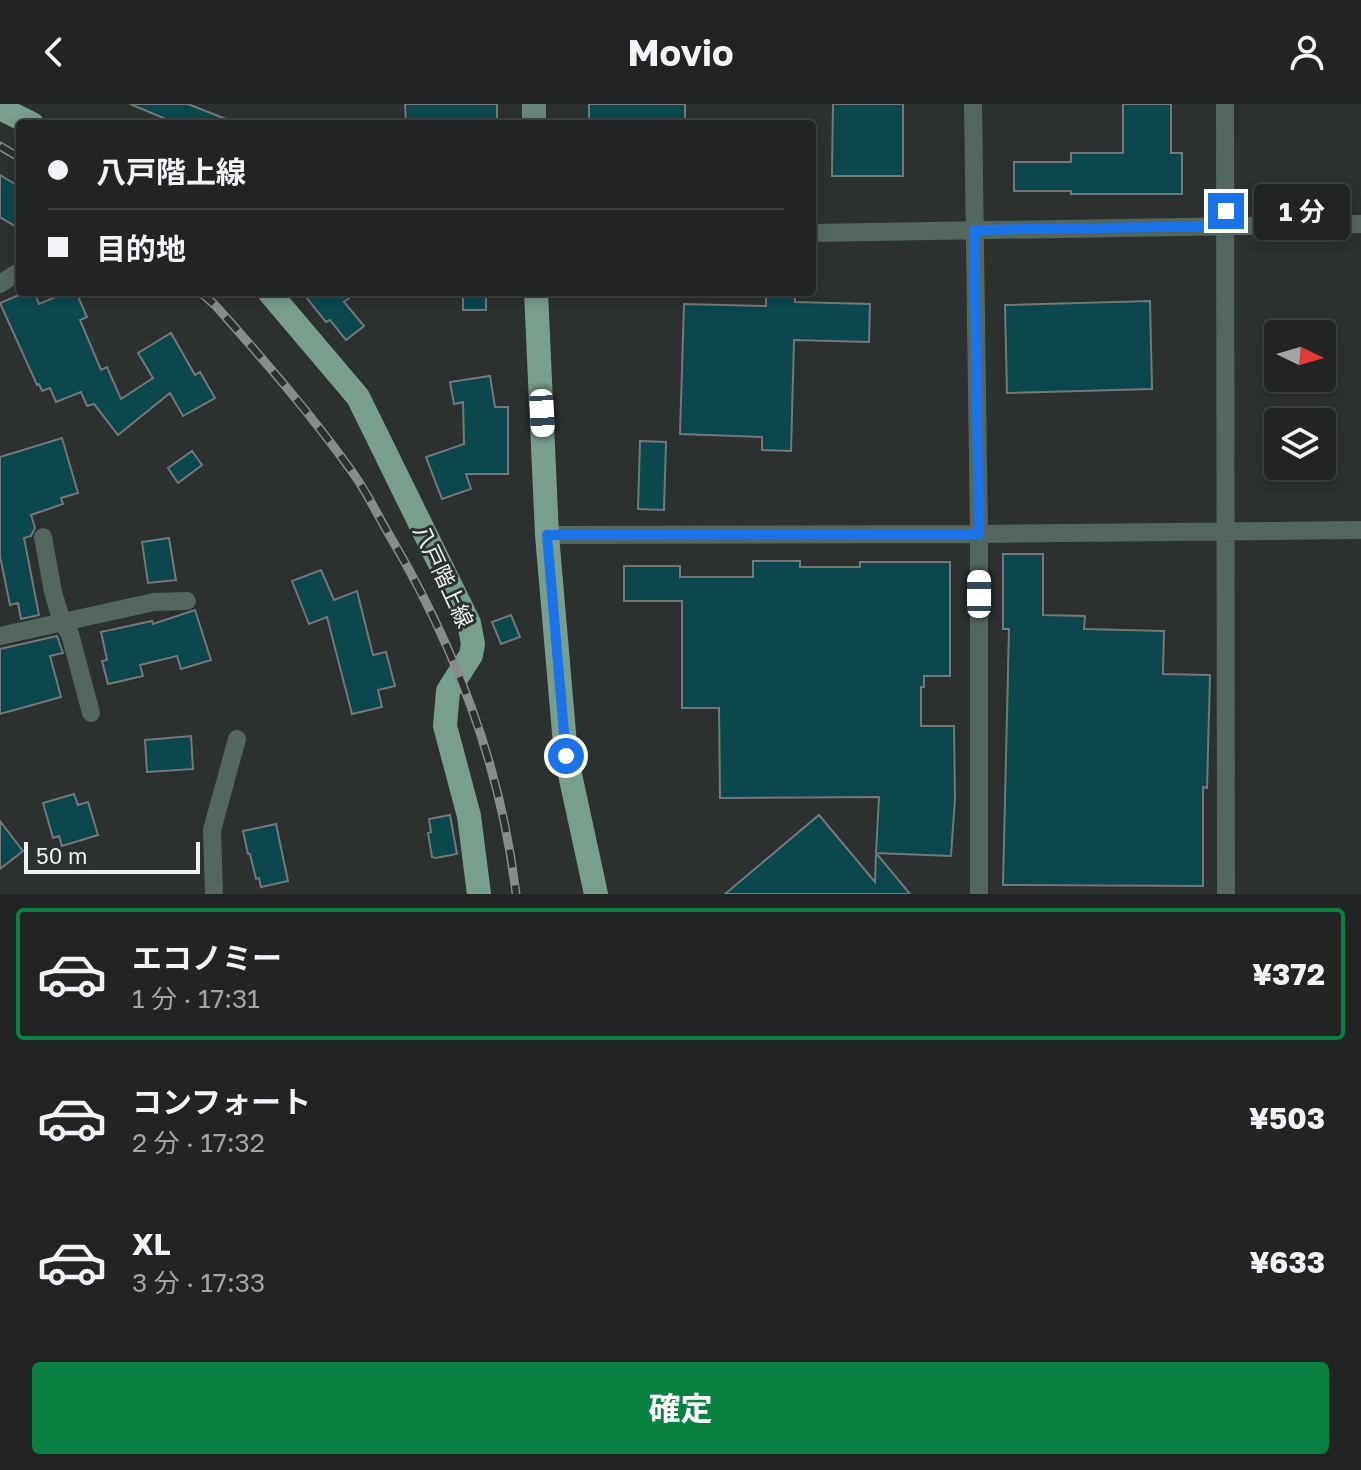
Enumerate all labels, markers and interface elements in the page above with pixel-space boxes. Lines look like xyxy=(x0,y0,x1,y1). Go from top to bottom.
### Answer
icon: back xyxy=(32,30,76,74)
icon: person xyxy=(1285,30,1329,74)
text: Movio xyxy=(628,31,733,74)
text: 八戸階上線 xyxy=(96,154,246,190)
callout: 1 分 xyxy=(1254,183,1350,239)
route end xyxy=(1208,193,1244,229)
text: 1 分 xyxy=(1279,196,1325,227)
text: 目的地 xyxy=(96,231,186,267)
north arrow xyxy=(1264,320,1336,392)
map controls xyxy=(1264,320,1336,480)
car xyxy=(529,388,555,438)
button: layers xyxy=(1264,408,1336,480)
street label: 八戸階上線 xyxy=(409,520,479,632)
car xyxy=(967,570,991,618)
route start xyxy=(548,738,584,774)
scale bar xyxy=(24,838,200,874)
text: 50 m xyxy=(36,842,87,869)
icon: car xyxy=(36,938,108,1010)
text: エコノミー xyxy=(132,940,282,976)
text: ¥372 xyxy=(1252,956,1325,992)
text: 1 分 · 17:31 xyxy=(132,983,260,1014)
icon: car xyxy=(36,1082,108,1154)
text: コンフォート xyxy=(132,1084,311,1120)
text: ¥503 xyxy=(1249,1100,1325,1136)
text: 2 分 · 17:32 xyxy=(132,1127,265,1158)
icon: car xyxy=(36,1226,108,1298)
text: XL xyxy=(132,1226,171,1262)
text: ¥633 xyxy=(1250,1244,1325,1280)
text: 3 分 · 17:33 xyxy=(132,1267,265,1298)
button: 確定 xyxy=(32,1362,1329,1454)

